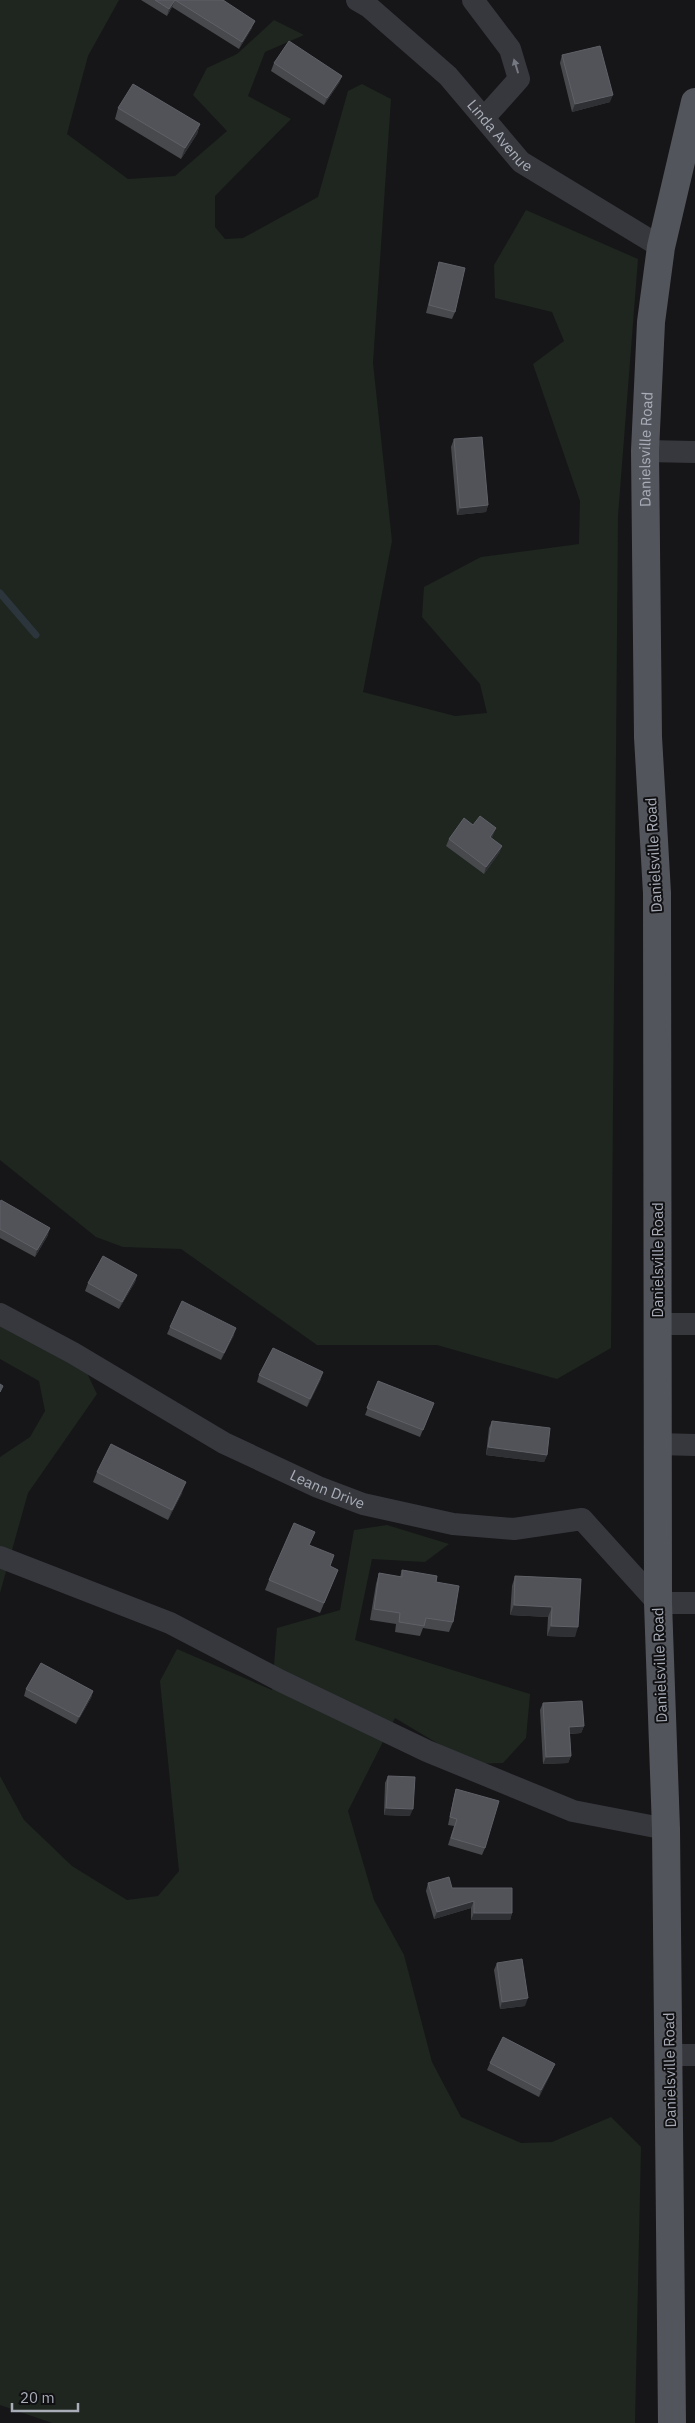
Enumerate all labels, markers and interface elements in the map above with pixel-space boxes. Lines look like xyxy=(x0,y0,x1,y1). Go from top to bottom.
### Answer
one-way arrow xyxy=(511,59,519,74)
street label: Linda Avenue xyxy=(463,96,536,176)
street label: Danielsville Road xyxy=(635,391,657,507)
street label: Danielsville Road xyxy=(641,797,666,913)
street label: Danielsville Road xyxy=(648,1202,667,1318)
street label: Leann Drive xyxy=(287,1465,368,1513)
street label: Danielsville Road xyxy=(648,1607,671,1723)
street label: Danielsville Road xyxy=(659,2012,680,2128)
scale bar xyxy=(12,2380,79,2412)
text: 20 m xyxy=(20,2388,55,2407)

